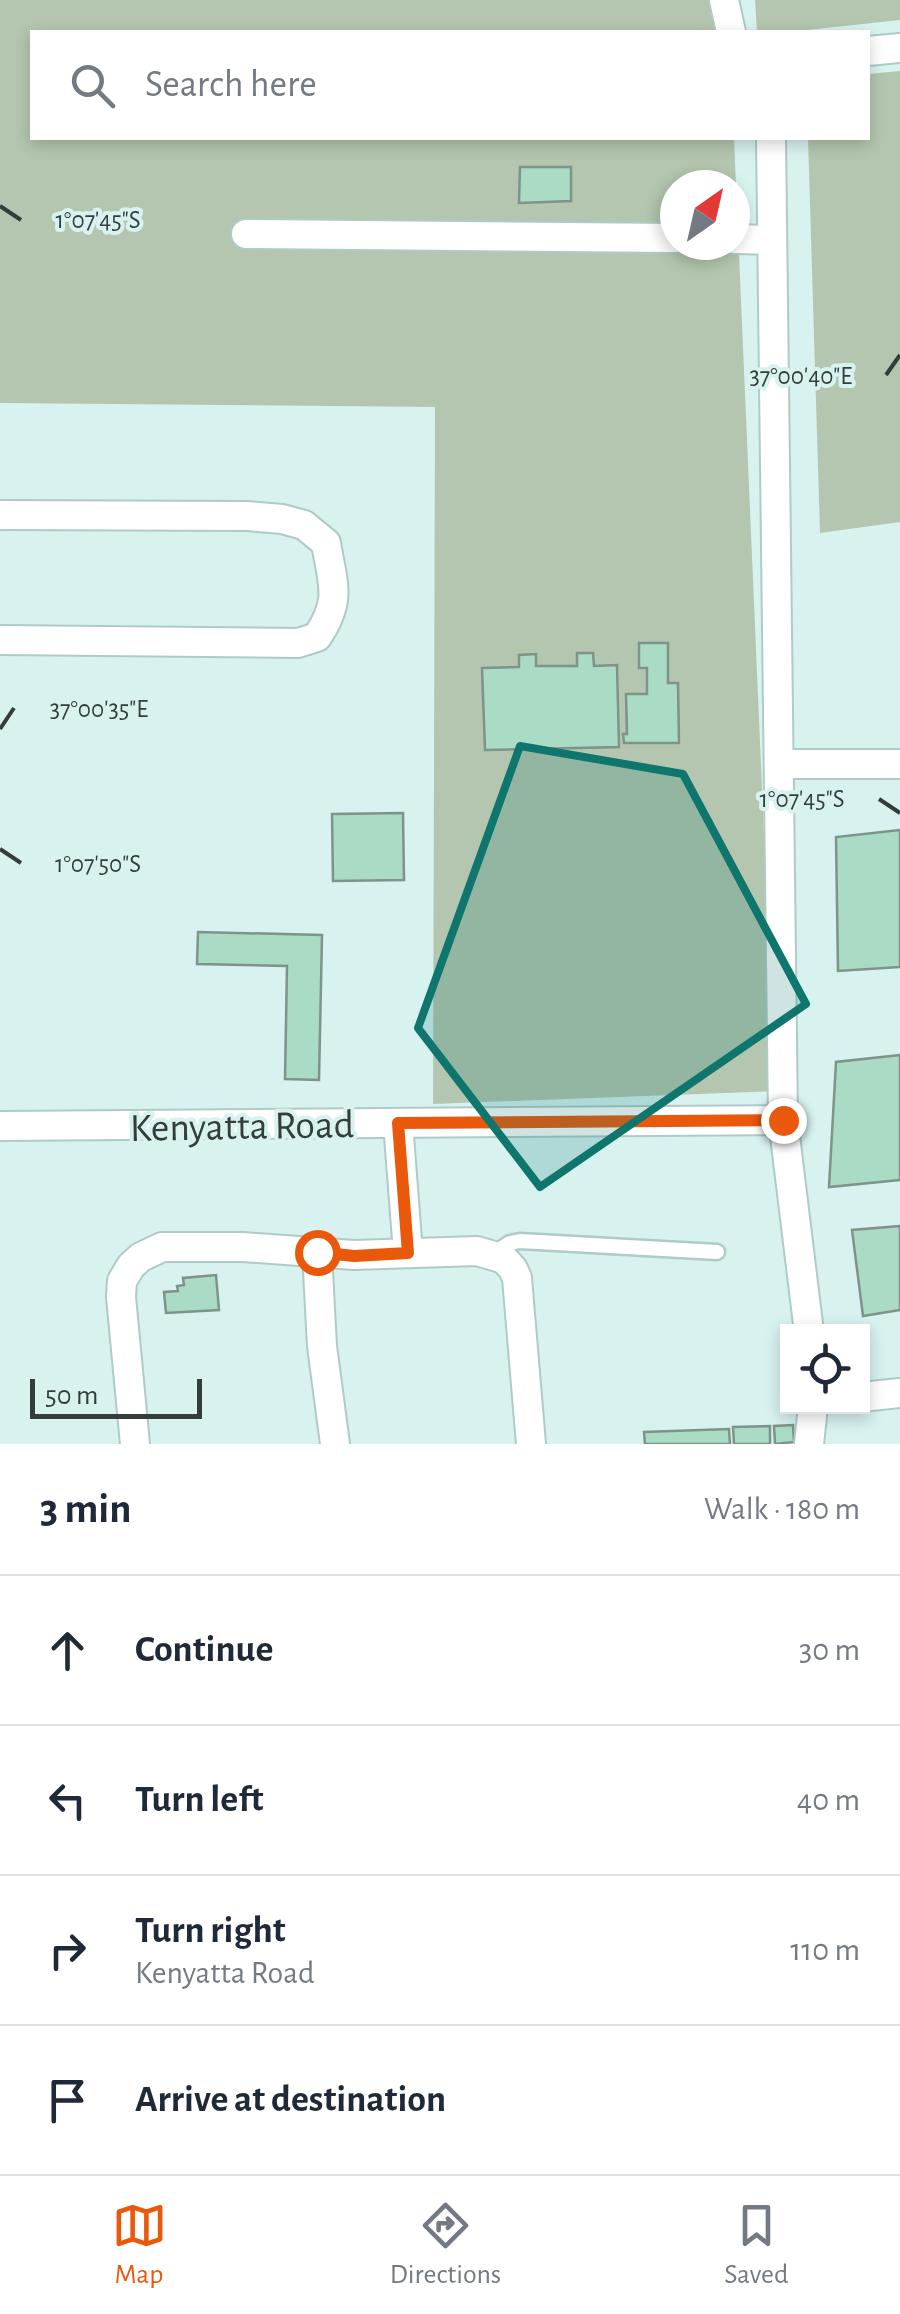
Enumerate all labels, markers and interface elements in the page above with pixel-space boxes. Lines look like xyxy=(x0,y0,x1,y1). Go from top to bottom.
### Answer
search box xyxy=(30,30,870,140)
icon: search xyxy=(65,58,120,113)
text: Search here xyxy=(145,66,317,104)
north arrow xyxy=(660,170,750,260)
text: 1°07'45"S xyxy=(56,208,140,233)
text: 37°00'40"E xyxy=(750,364,852,389)
text: 37°00'35"E xyxy=(50,697,148,722)
text: 1°07'45"S xyxy=(760,787,844,812)
text: 1°07'50"S xyxy=(55,852,141,877)
route end xyxy=(761,1098,807,1144)
street label: Kenyatta Road xyxy=(130,1105,355,1149)
route start xyxy=(295,1230,341,1276)
map controls xyxy=(780,1324,870,1414)
button: locate xyxy=(780,1324,870,1414)
scale bar xyxy=(30,1374,202,1418)
text: 50 m xyxy=(45,1382,99,1410)
text: 3 min xyxy=(40,1488,132,1530)
text: Walk · 180 m xyxy=(704,1493,860,1525)
icon: ahead xyxy=(40,1623,95,1678)
text: Continue xyxy=(135,1631,273,1669)
text: 30 m xyxy=(799,1634,860,1666)
icon: left xyxy=(40,1773,95,1828)
text: Turn left xyxy=(135,1781,263,1819)
text: 40 m xyxy=(797,1784,860,1816)
text: Turn right xyxy=(135,1912,285,1950)
icon: right xyxy=(40,1923,95,1978)
text: 110 m xyxy=(790,1934,860,1966)
text: Kenyatta Road xyxy=(135,1957,315,1989)
icon: arrive xyxy=(40,2073,95,2128)
text: Arrive at destination xyxy=(135,2081,446,2119)
tab: Map xyxy=(112,2198,167,2292)
tab: Directions xyxy=(390,2198,501,2292)
tab: Saved xyxy=(724,2198,788,2292)

